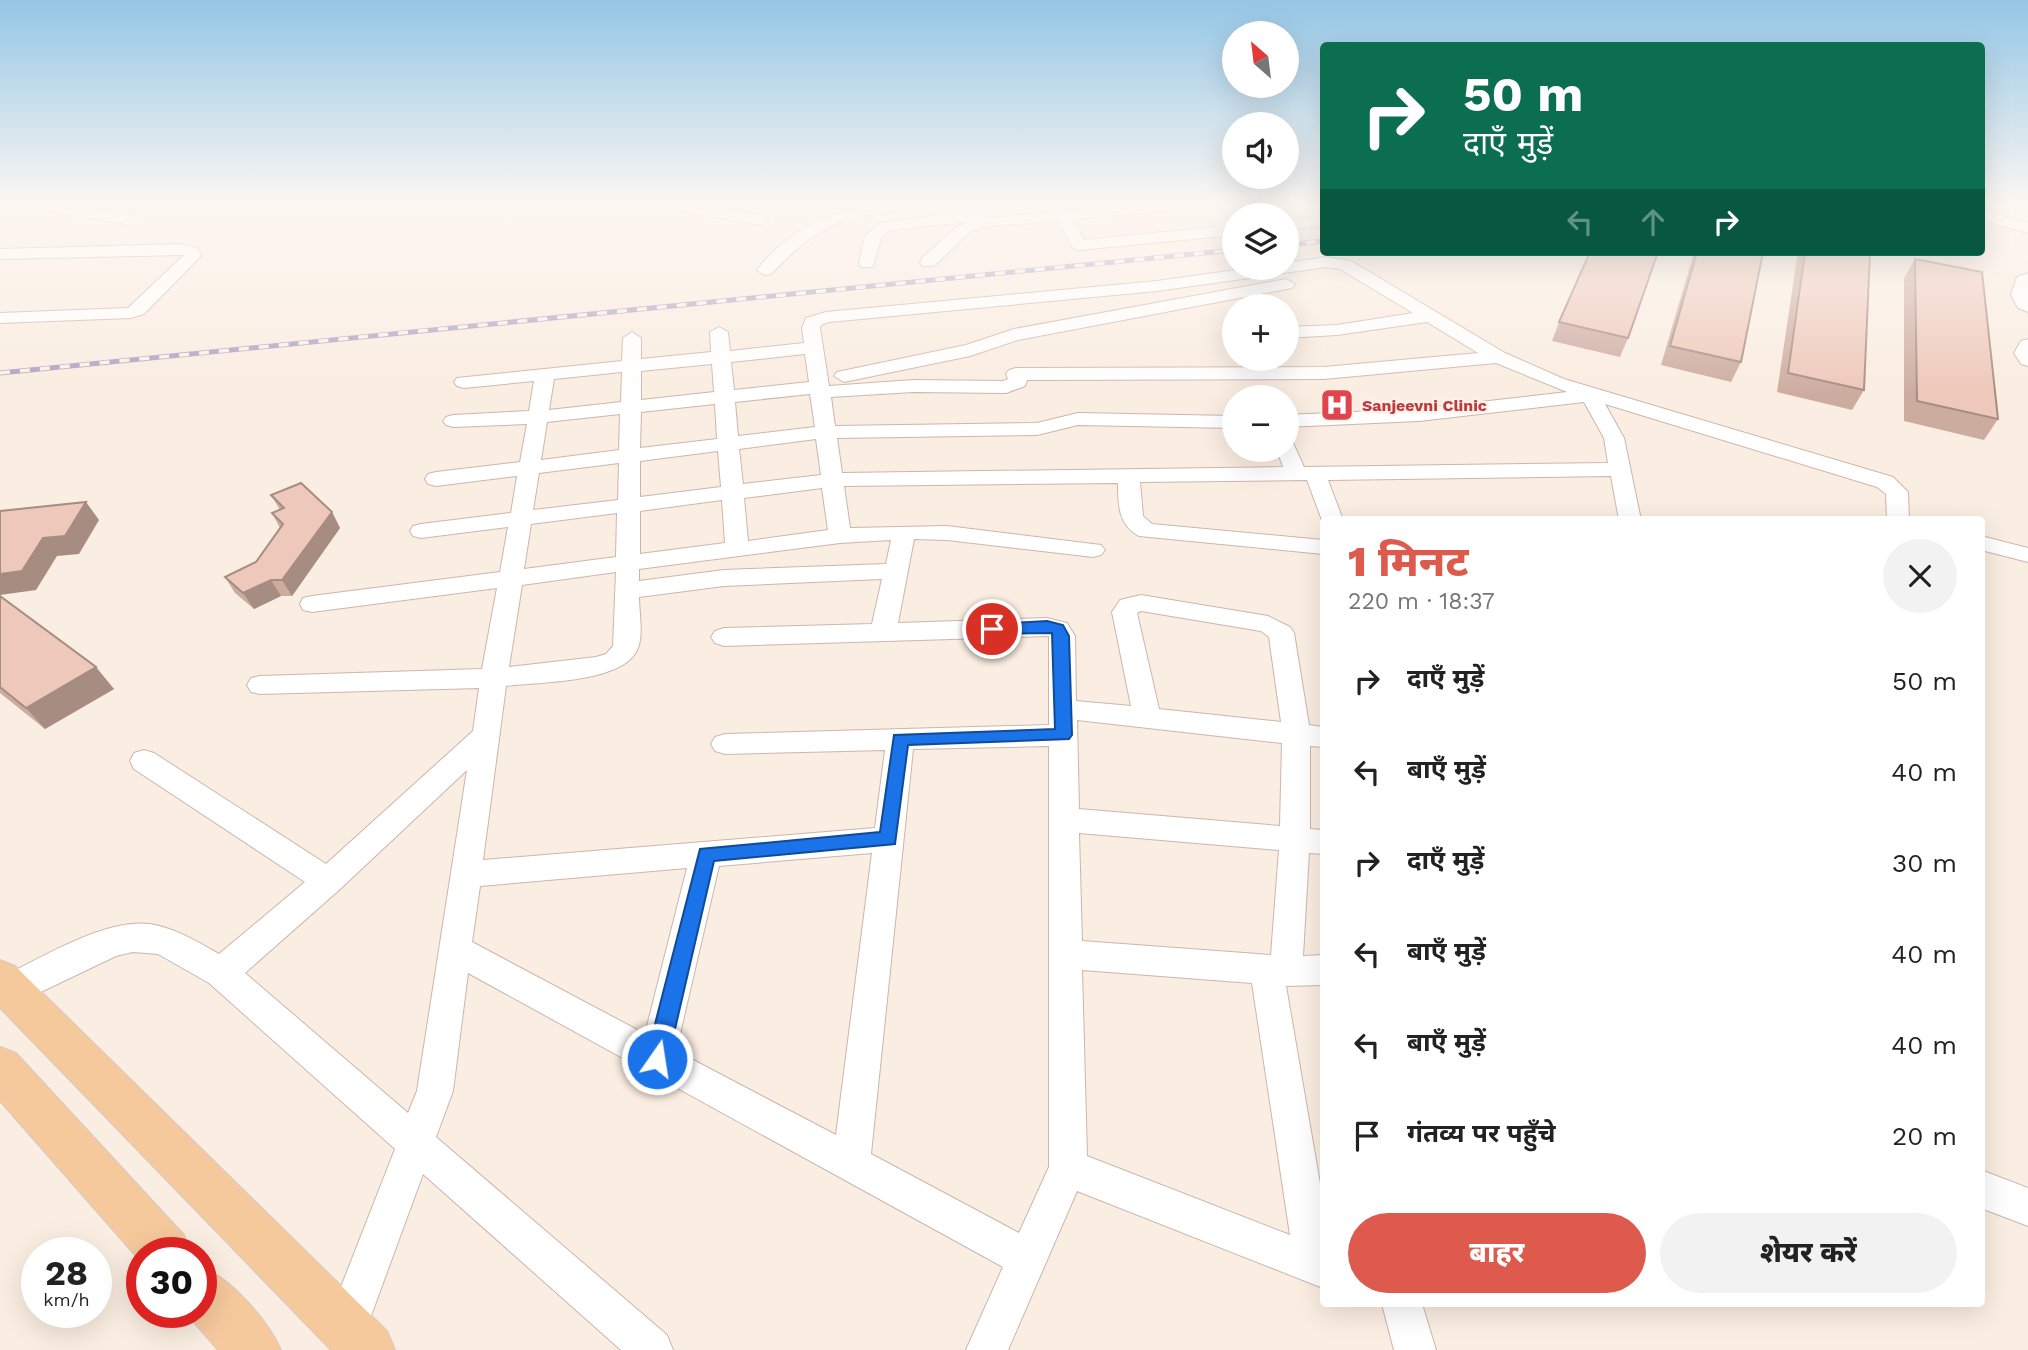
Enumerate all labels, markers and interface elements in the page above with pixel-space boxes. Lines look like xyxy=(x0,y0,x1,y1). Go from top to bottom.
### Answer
north arrow xyxy=(1222,21,1298,98)
map controls xyxy=(1222,21,1299,462)
text: 50 m xyxy=(1463,65,1583,123)
icon: right xyxy=(1348,70,1439,161)
button: sound xyxy=(1222,112,1299,189)
text: दाएँ मुड़ें xyxy=(1463,124,1553,162)
button: layers xyxy=(1222,203,1299,280)
icon: left xyxy=(1561,203,1599,241)
icon: ahead xyxy=(1634,203,1672,241)
icon: right xyxy=(1707,203,1745,241)
button: + xyxy=(1222,294,1299,371)
button: − xyxy=(1222,385,1299,462)
hospital icon: Sanjeevni Clinic xyxy=(1318,386,1356,424)
place label: Sanjeevni Clinic xyxy=(1362,396,1487,415)
text: 1 मिनट xyxy=(1348,537,1468,586)
button: close xyxy=(1883,539,1957,613)
text: 220 m · 18:37 xyxy=(1348,588,1495,615)
pin xyxy=(962,599,1022,659)
icon: arrive xyxy=(973,610,1011,648)
icon: right xyxy=(1348,662,1386,700)
text: दाएँ मुड़ें xyxy=(1407,663,1484,693)
text: 50 m xyxy=(1892,666,1957,696)
icon: left xyxy=(1348,753,1386,791)
text: बाएँ मुड़ें xyxy=(1407,754,1486,784)
text: 40 m xyxy=(1891,757,1957,787)
icon: right xyxy=(1348,844,1386,882)
text: दाएँ मुड़ें xyxy=(1407,845,1484,875)
text: 30 m xyxy=(1892,848,1957,878)
icon: left xyxy=(1348,935,1386,973)
text: बाएँ मुड़ें xyxy=(1407,936,1486,966)
text: 40 m xyxy=(1891,939,1957,969)
position arrow xyxy=(620,1022,694,1096)
icon: left xyxy=(1348,1026,1386,1064)
text: बाएँ मुड़ें xyxy=(1407,1027,1486,1057)
text: 40 m xyxy=(1891,1030,1957,1060)
icon: arrive xyxy=(1348,1117,1386,1155)
text: गंतव्य पर पहुँचे xyxy=(1407,1118,1556,1148)
text: 20 m xyxy=(1892,1121,1957,1151)
button: बाहर xyxy=(1348,1213,1646,1293)
button: शेयर करें xyxy=(1660,1213,1957,1293)
speed limit sign: 30 xyxy=(126,1237,217,1328)
text: 28 xyxy=(45,1252,88,1294)
text: km/h xyxy=(43,1289,90,1310)

